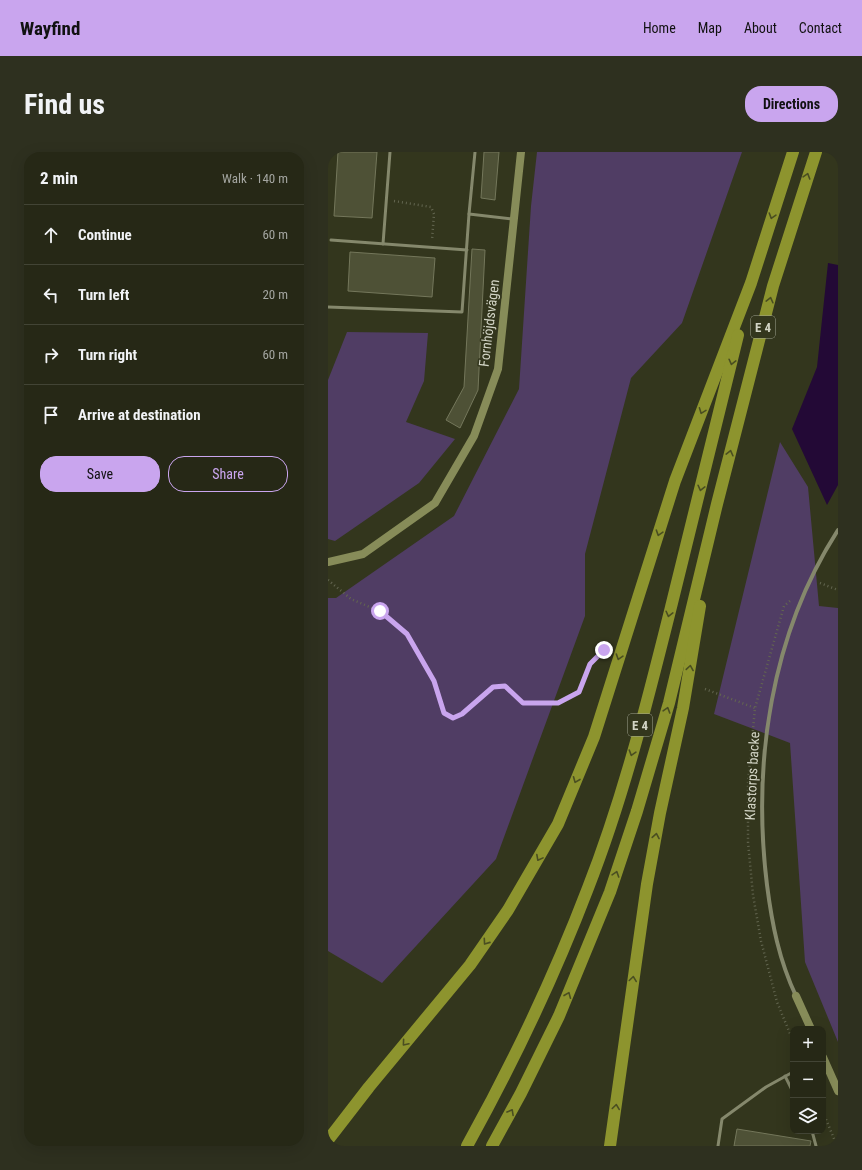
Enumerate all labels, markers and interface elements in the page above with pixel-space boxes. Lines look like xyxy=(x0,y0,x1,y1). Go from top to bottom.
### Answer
text: Wayfind xyxy=(20,17,80,40)
text: Home xyxy=(643,20,676,36)
text: Map xyxy=(698,20,722,36)
text: About xyxy=(744,20,777,36)
text: Contact xyxy=(799,20,842,36)
button: Directions xyxy=(745,86,838,122)
text: Find us xyxy=(24,88,105,121)
text: 2 min xyxy=(40,168,78,188)
text: Walk · 140 m xyxy=(222,171,288,186)
one-way arrow xyxy=(802,172,811,179)
one-way arrow xyxy=(769,212,777,219)
icon: ahead xyxy=(40,224,62,246)
text: Continue xyxy=(78,226,132,244)
text: 60 m xyxy=(262,227,288,242)
street label: Fornhöjdsvägen xyxy=(476,278,502,368)
icon: left xyxy=(40,284,62,306)
text: Turn left xyxy=(78,286,129,304)
text: 20 m xyxy=(262,287,288,302)
one-way arrow xyxy=(765,297,773,303)
road number: E 4 xyxy=(751,316,775,338)
icon: right xyxy=(40,344,62,366)
text: Turn right xyxy=(78,346,137,364)
text: 60 m xyxy=(262,347,288,362)
one-way arrow xyxy=(728,359,736,365)
icon: arrive xyxy=(40,404,62,426)
text: Arrive at destination xyxy=(78,406,201,424)
one-way arrow xyxy=(699,407,707,414)
one-way arrow xyxy=(726,450,734,456)
button: Save xyxy=(40,456,160,492)
button: Share xyxy=(168,456,288,492)
one-way arrow xyxy=(697,485,705,491)
one-way arrow xyxy=(655,530,663,537)
route start xyxy=(371,602,389,620)
one-way arrow xyxy=(666,611,674,617)
route end xyxy=(595,641,613,659)
one-way arrow xyxy=(615,654,624,661)
one-way arrow xyxy=(685,665,694,671)
one-way arrow xyxy=(662,707,671,714)
road number: E 4 xyxy=(628,714,652,736)
street label: Klastorps backe xyxy=(742,731,762,821)
one-way arrow xyxy=(628,749,637,756)
one-way arrow xyxy=(573,775,581,783)
one-way arrow xyxy=(651,833,659,839)
one-way arrow xyxy=(537,854,544,861)
one-way arrow xyxy=(611,871,620,878)
one-way arrow xyxy=(484,937,491,944)
one-way arrow xyxy=(628,975,637,982)
one-way arrow xyxy=(563,991,571,999)
map controls xyxy=(790,1026,826,1134)
button: + xyxy=(790,1026,826,1062)
one-way arrow xyxy=(402,1039,409,1046)
button: − xyxy=(790,1062,826,1098)
button: layers xyxy=(790,1098,826,1134)
one-way arrow xyxy=(611,1104,620,1110)
one-way arrow xyxy=(506,1109,514,1116)

